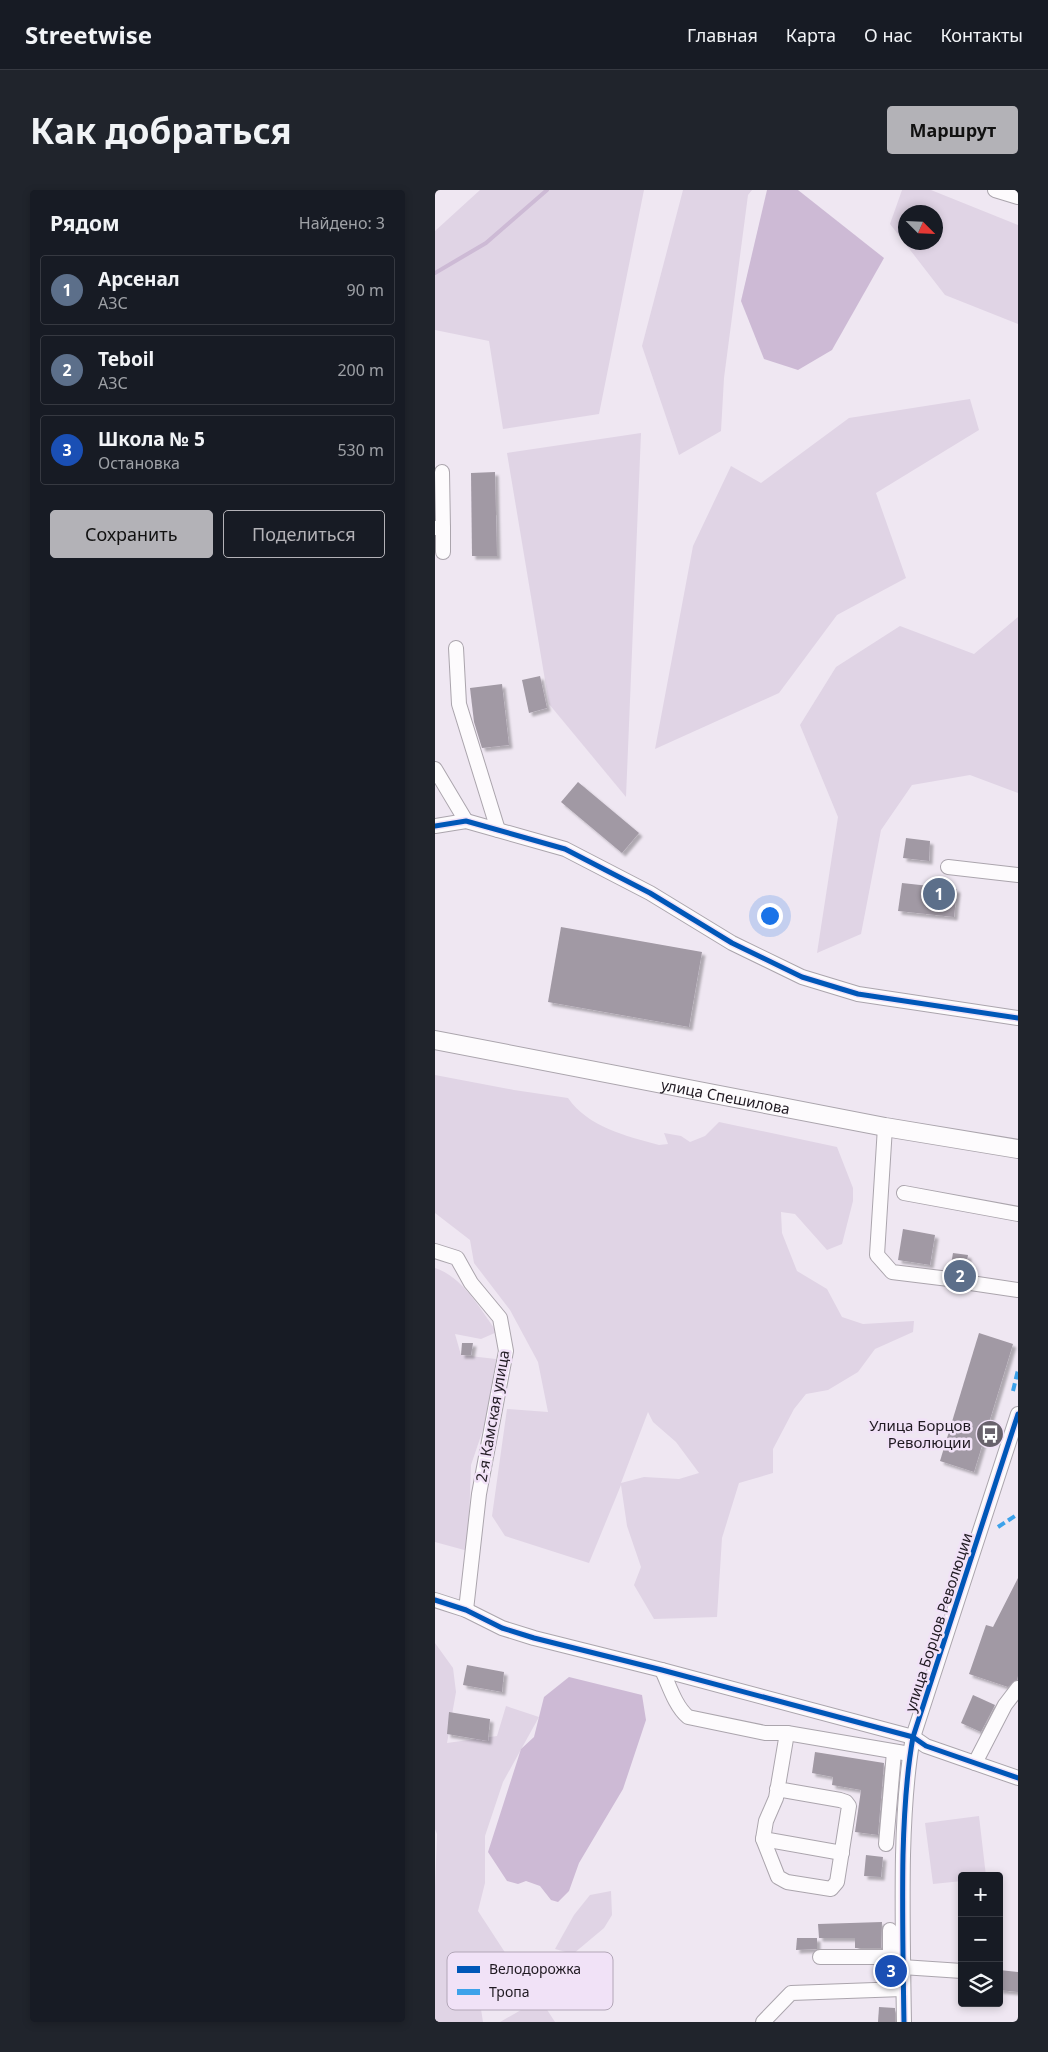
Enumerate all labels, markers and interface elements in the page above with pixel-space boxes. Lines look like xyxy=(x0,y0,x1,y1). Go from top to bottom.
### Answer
text: Streetwise xyxy=(25,18,152,51)
text: Главная xyxy=(687,23,758,47)
text: Карта xyxy=(786,23,836,47)
text: О нас xyxy=(864,23,912,47)
text: Контакты xyxy=(940,23,1023,47)
button: Маршрут xyxy=(887,106,1018,154)
text: Как добраться xyxy=(30,107,292,154)
north arrow xyxy=(898,205,943,250)
text: Рядом xyxy=(50,209,120,237)
text: Найдено: 3 xyxy=(299,212,385,234)
text: Арсенал xyxy=(98,266,180,292)
text: 1 xyxy=(62,279,72,301)
text: 90 m xyxy=(347,279,384,301)
text: АЗС xyxy=(98,292,128,314)
text: Teboil xyxy=(98,346,154,372)
text: 2 xyxy=(62,359,72,381)
text: 200 m xyxy=(337,359,384,381)
text: АЗС xyxy=(98,372,128,394)
text: Школа № 5 xyxy=(98,426,205,452)
text: 3 xyxy=(62,439,72,461)
text: 530 m xyxy=(337,439,384,461)
text: Остановка xyxy=(98,452,180,474)
button: Сохранить xyxy=(50,510,213,558)
button: Поделиться xyxy=(223,510,385,558)
pin: 1 xyxy=(923,875,955,913)
your location xyxy=(757,903,783,929)
street label: улица Спешилова xyxy=(660,1074,792,1118)
pin: 2 xyxy=(944,1257,976,1295)
street label: 2-я Камская улица xyxy=(471,1349,513,1483)
place label: Улица Борцов Революции xyxy=(869,1415,971,1452)
bus stop icon: Улица Борцов Революции xyxy=(975,1419,1005,1449)
street label: улица Борцов Революции xyxy=(900,1530,976,1714)
map controls xyxy=(958,1872,1003,2007)
button: + xyxy=(958,1872,1003,1917)
button: − xyxy=(958,1917,1003,1962)
legend xyxy=(447,1952,613,2010)
pin: 3 xyxy=(875,1952,907,1990)
text: Велодорожка xyxy=(489,1959,581,1978)
button: layers xyxy=(958,1962,1003,2007)
text: Тропа xyxy=(489,1982,529,2001)

